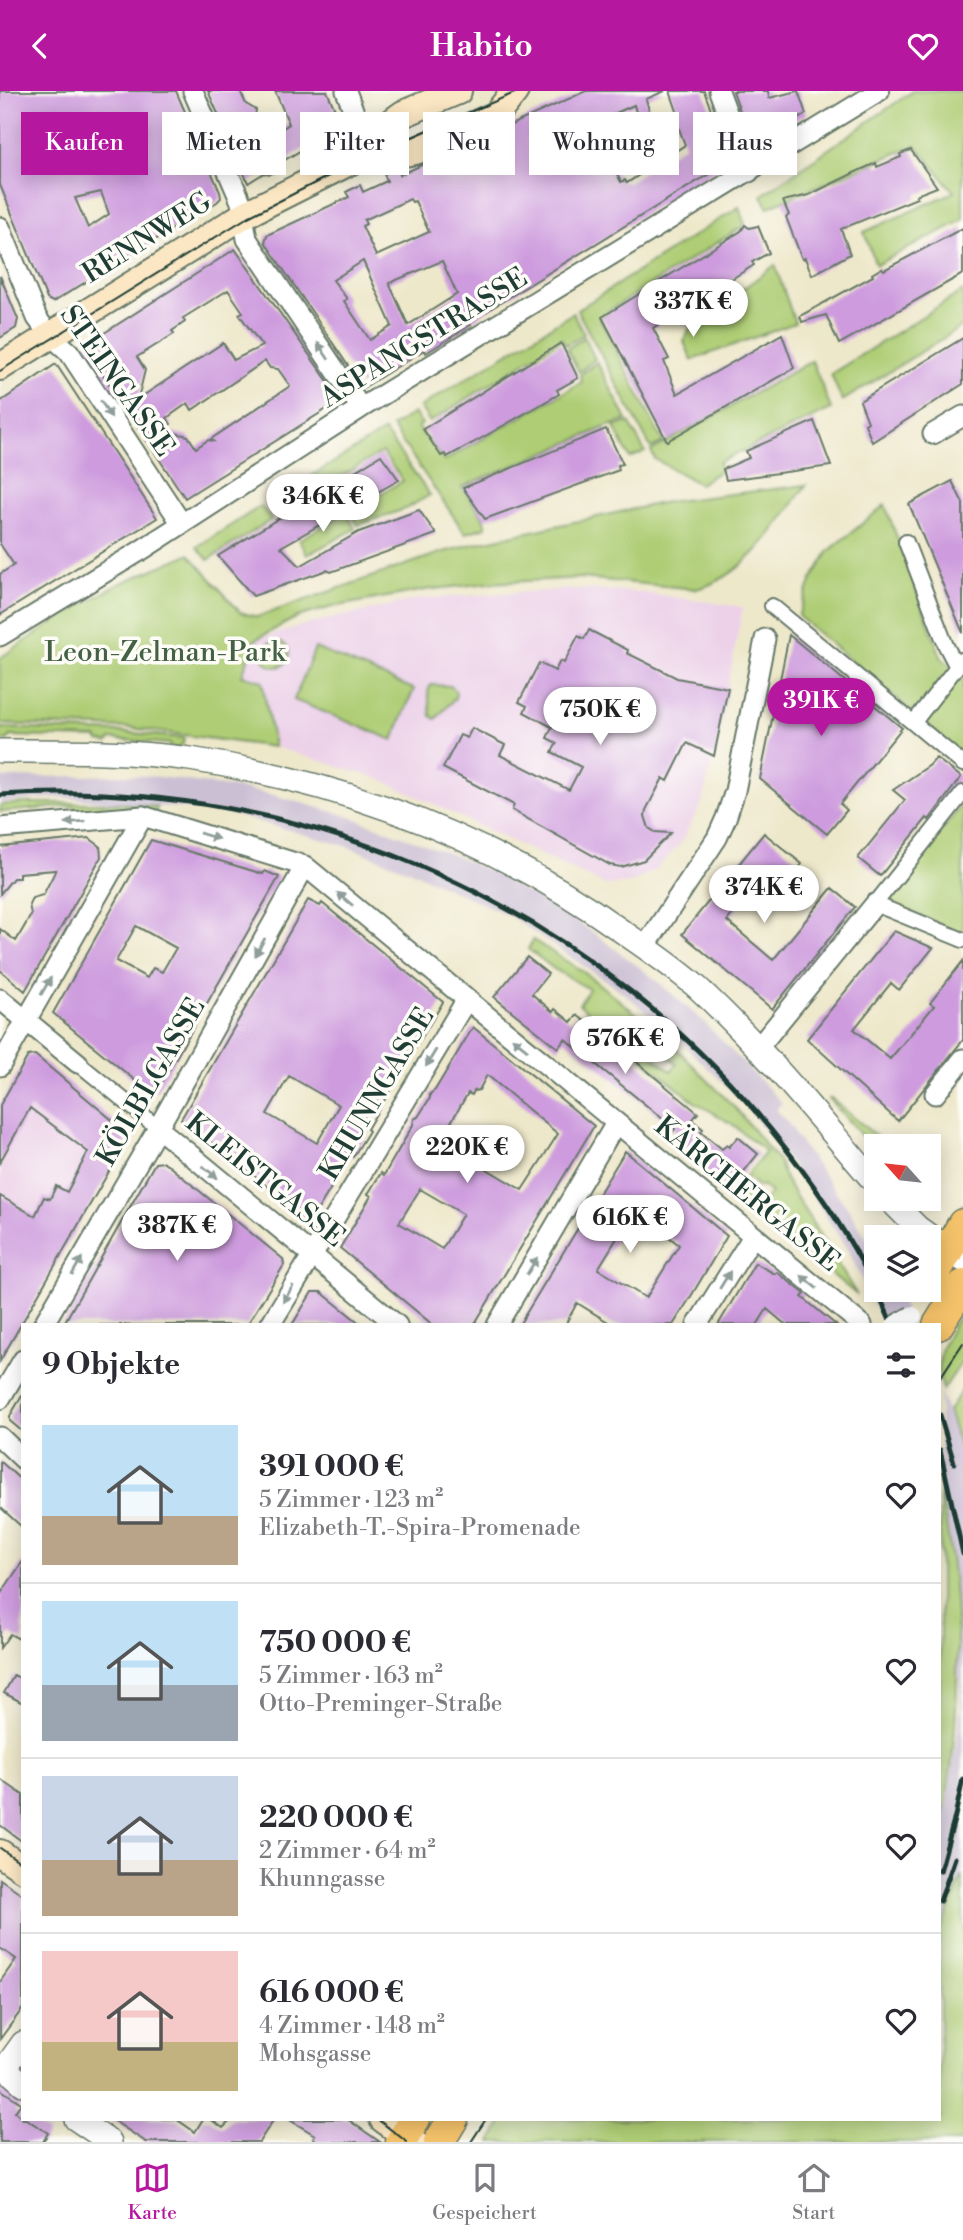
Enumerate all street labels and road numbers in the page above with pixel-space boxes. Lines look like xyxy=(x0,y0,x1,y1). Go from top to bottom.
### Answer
street label: RENNWEG xyxy=(76,184,218,291)
street label: ASPANGSTRASSE xyxy=(313,260,534,416)
street label: STEINGASSE xyxy=(52,299,182,463)
street label: KÖLBLGASSE xyxy=(88,991,213,1172)
street label: KHUNNGASSE xyxy=(312,1001,442,1187)
street label: KLEISTGASSE xyxy=(178,1105,352,1255)
street label: KÄRCHERGASSE xyxy=(647,1108,847,1279)

